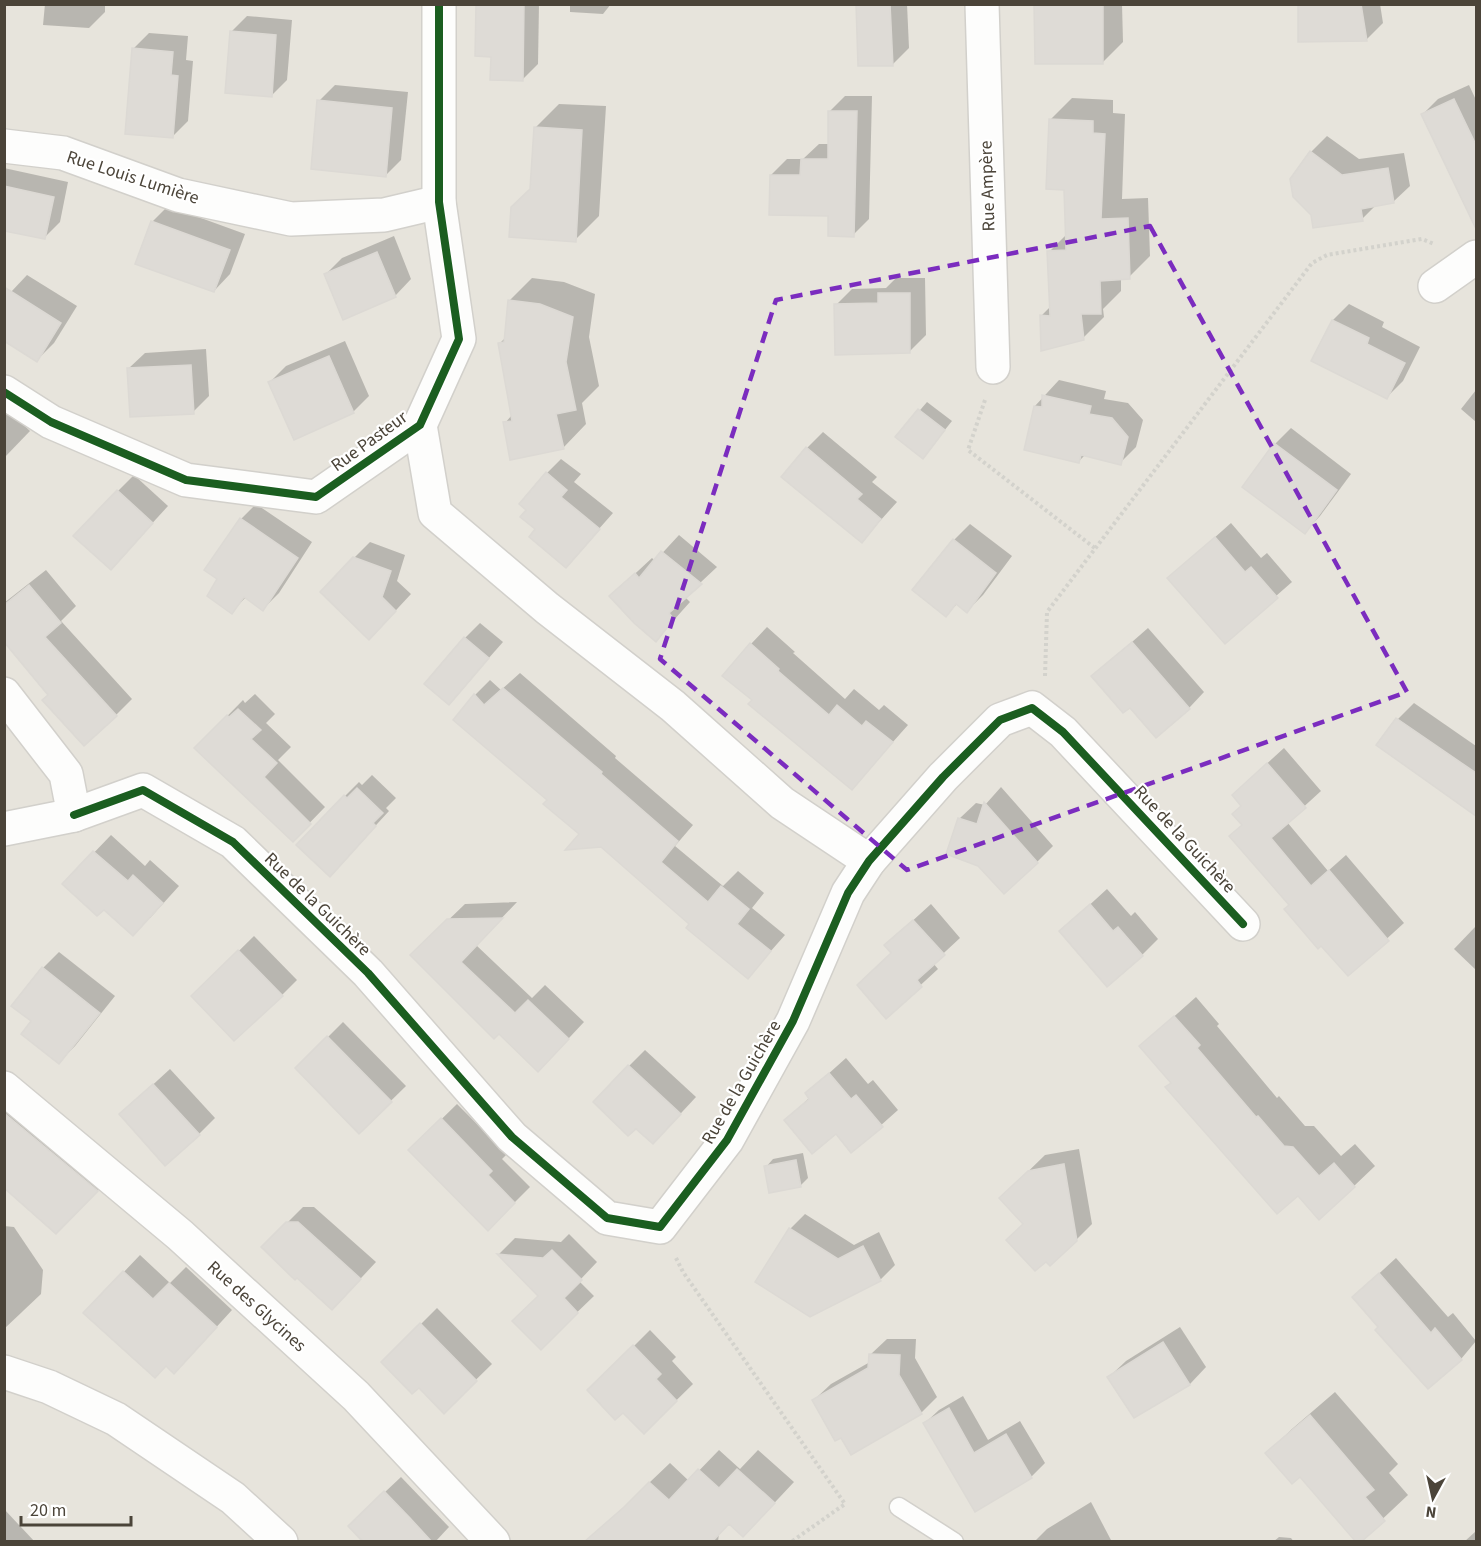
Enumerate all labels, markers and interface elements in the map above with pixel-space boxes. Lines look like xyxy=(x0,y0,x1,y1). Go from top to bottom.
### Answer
street label: Rue Ampère xyxy=(973,140,1002,232)
street label: Rue Louis Lumière xyxy=(63,144,202,211)
street label: Rue Pasteur xyxy=(326,405,413,478)
street label: Rue de la Guichère xyxy=(1128,780,1241,899)
street label: Rue de la Guichère xyxy=(259,847,377,962)
street label: Rue de la Guichère xyxy=(696,1015,787,1149)
street label: Rue des Glycines xyxy=(202,1255,312,1358)
north arrow xyxy=(1403,1468,1463,1528)
scale bar xyxy=(21,1489,130,1527)
text: 20 m xyxy=(30,1498,66,1523)
text: N xyxy=(1424,1500,1438,1523)

